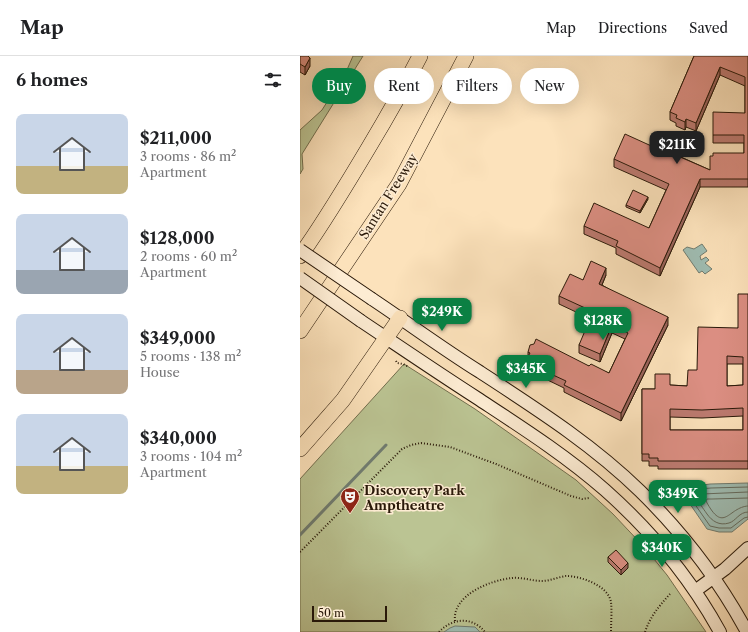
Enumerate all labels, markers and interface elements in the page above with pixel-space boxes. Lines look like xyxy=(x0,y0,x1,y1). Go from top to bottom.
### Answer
text: Map xyxy=(20,16,64,39)
text: Map xyxy=(546,19,576,37)
text: Directions xyxy=(598,19,667,37)
text: Saved xyxy=(689,19,728,37)
chip: Buy xyxy=(312,68,366,104)
chip: Rent xyxy=(374,68,434,104)
chip: Filters xyxy=(442,68,512,104)
chip: New xyxy=(520,68,579,104)
icon: filters xyxy=(262,69,284,91)
text: 6 homes xyxy=(16,70,88,90)
text: $211,000 xyxy=(140,128,212,148)
icon: home xyxy=(48,130,96,178)
pin: $211K xyxy=(649,131,705,165)
text: $211K xyxy=(658,136,696,152)
text: 3 rooms · 86 m² xyxy=(140,148,236,164)
street label: Santan Freeway xyxy=(355,150,421,242)
text: Apartment xyxy=(140,164,207,180)
text: $128,000 xyxy=(140,228,215,248)
icon: home xyxy=(48,230,96,278)
text: 2 rooms · 60 m² xyxy=(140,248,237,264)
text: Apartment xyxy=(140,264,207,280)
pin: $249K xyxy=(414,298,470,332)
text: $249K xyxy=(422,303,462,319)
pin: $128K xyxy=(575,307,631,341)
text: $128K xyxy=(583,312,623,328)
text: $349,000 xyxy=(140,328,216,348)
icon: home xyxy=(48,330,96,378)
text: 5 rooms · 138 m² xyxy=(140,348,241,364)
pin: $345K xyxy=(498,355,554,389)
text: $345K xyxy=(506,360,546,376)
text: House xyxy=(140,364,180,380)
text: $340,000 xyxy=(140,428,217,448)
icon: home xyxy=(48,430,96,478)
text: 3 rooms · 104 m² xyxy=(140,448,242,464)
text: Apartment xyxy=(140,464,207,480)
pin: $349K xyxy=(650,480,706,514)
place label: Discovery Park Amptheatre xyxy=(363,482,465,513)
text: $349K xyxy=(658,485,698,501)
theatre icon: Discovery Park Amptheatre xyxy=(339,486,361,514)
pin: $340K xyxy=(634,534,690,568)
text: $340K xyxy=(642,539,682,555)
scale bar xyxy=(312,604,387,623)
text: 50 m xyxy=(318,606,344,620)

